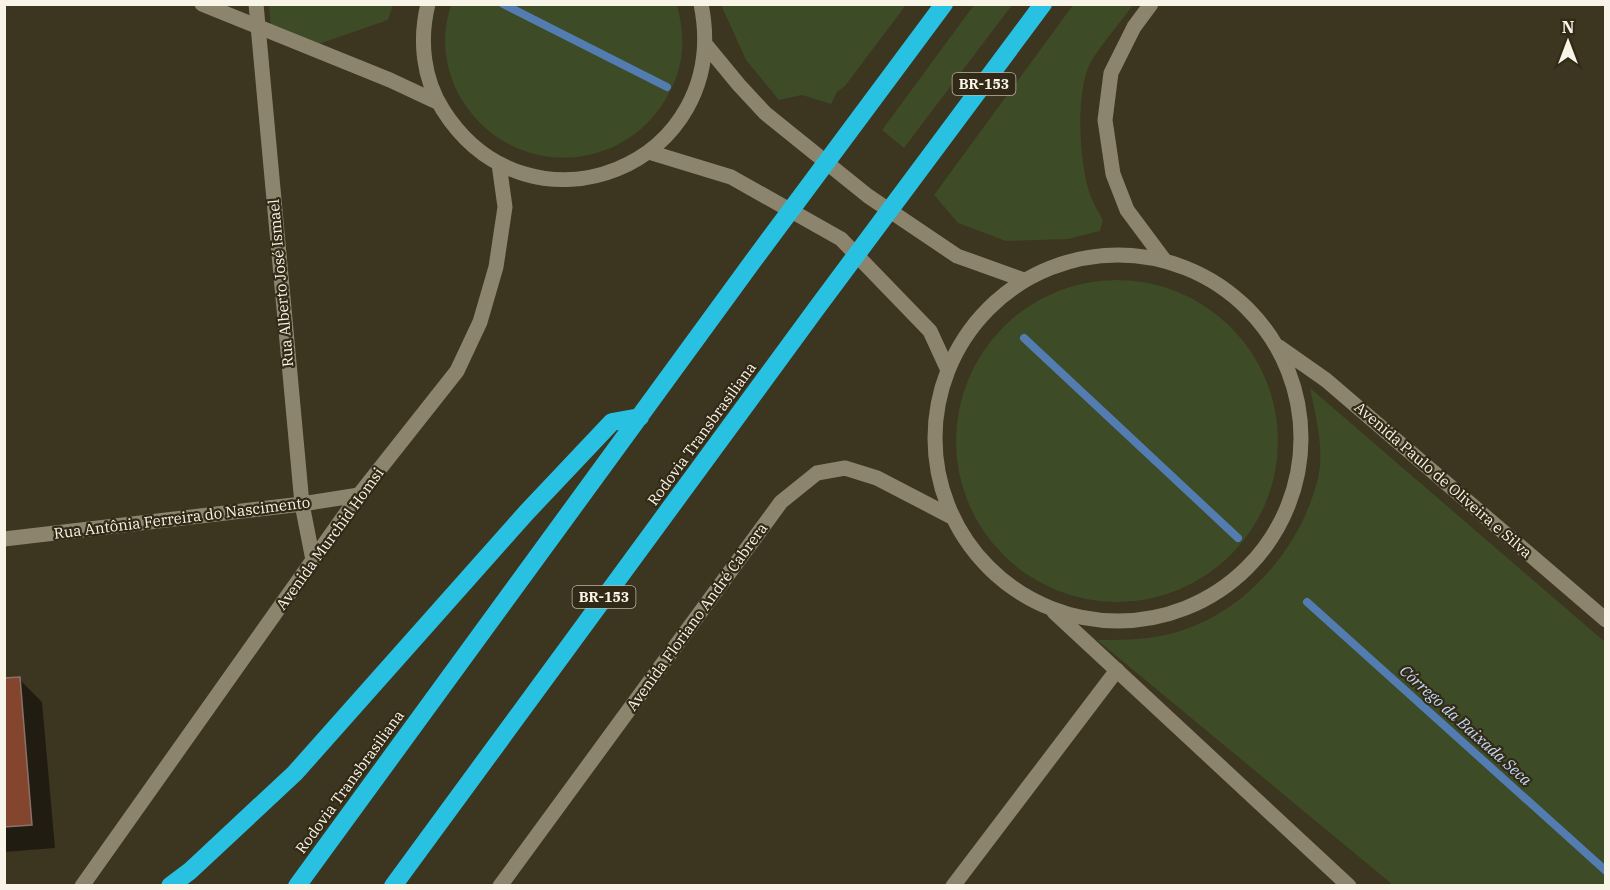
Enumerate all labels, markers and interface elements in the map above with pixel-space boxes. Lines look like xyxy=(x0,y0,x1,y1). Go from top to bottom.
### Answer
north arrow xyxy=(1538,12,1598,72)
text: N xyxy=(1562,17,1574,37)
road number: BR-153 xyxy=(952,73,1016,95)
street label: Rua Alberto José Ismael xyxy=(264,198,297,368)
street label: Rodovia Transbrasiliana xyxy=(643,358,760,509)
street label: Avenida Paulo de Oliveira e Silva xyxy=(1351,397,1536,562)
street label: Avenida Murchid Homsi xyxy=(272,464,388,613)
street label: Rua Antônia Ferreira do Nascimento xyxy=(53,492,311,543)
street label: Avenida Floriano André Cabrera xyxy=(622,519,771,714)
road number: BR-153 xyxy=(572,586,636,608)
water label: Córrego da Baixada Seca xyxy=(1396,660,1536,790)
street label: Rodovia Transbrasiliana xyxy=(291,706,408,857)

